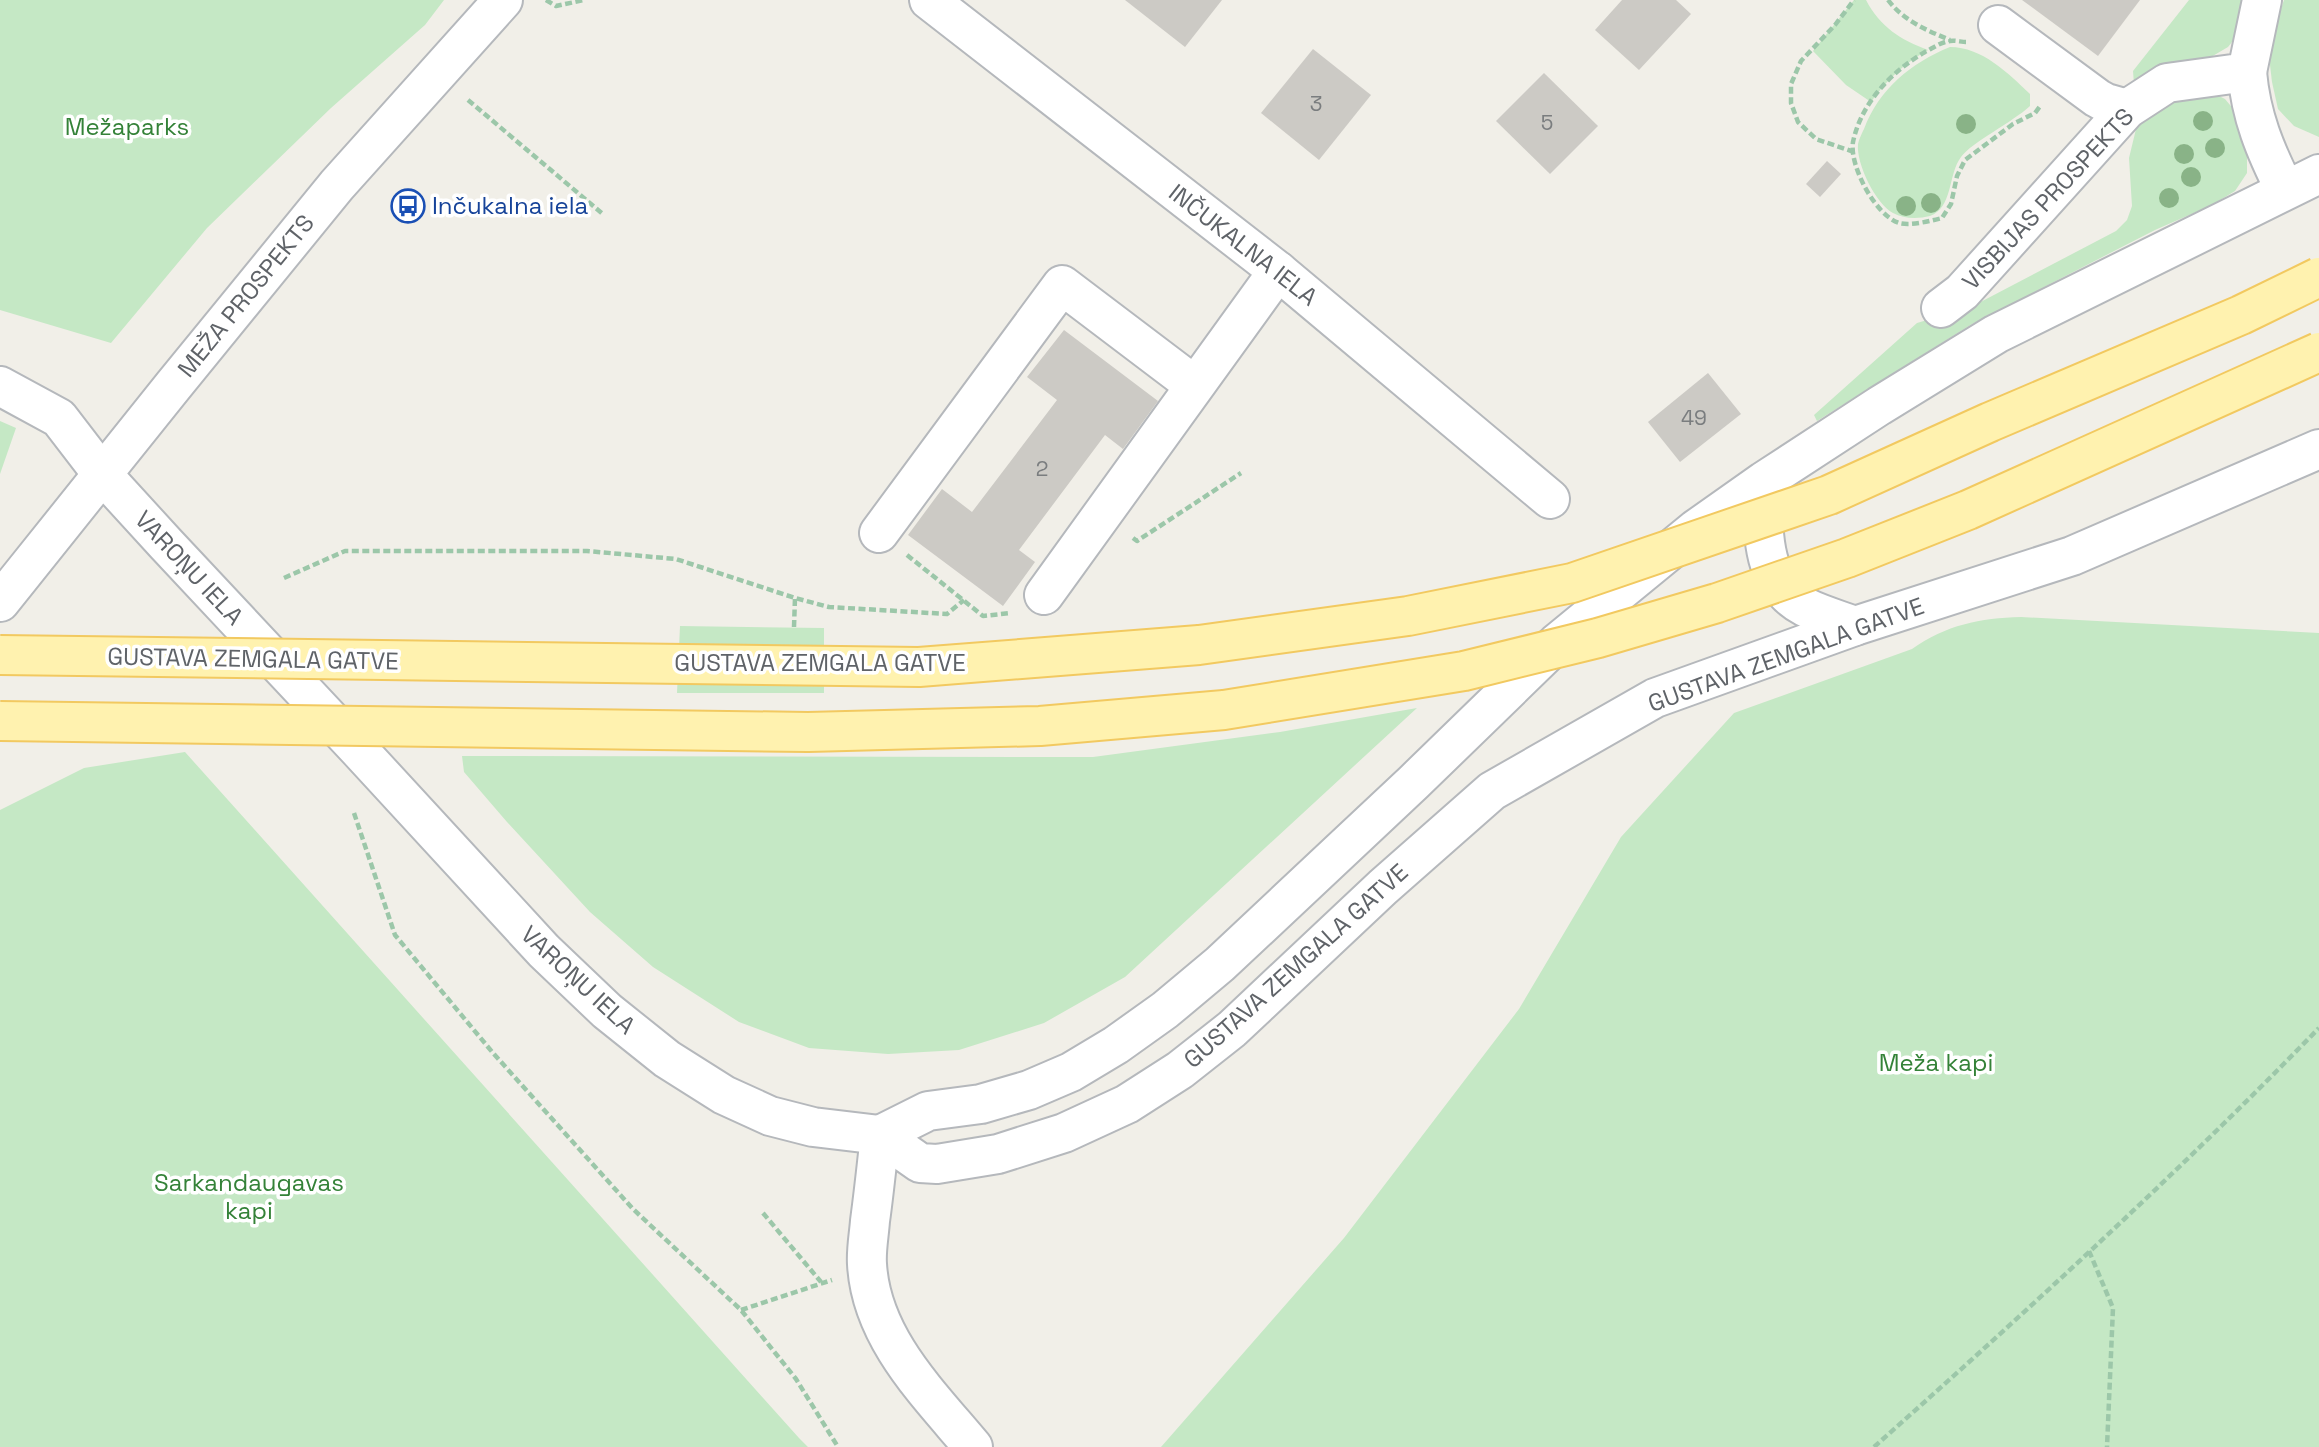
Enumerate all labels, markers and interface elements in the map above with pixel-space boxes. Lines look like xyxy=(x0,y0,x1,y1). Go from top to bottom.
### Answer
house number: 3 xyxy=(1310,90,1322,117)
street label: VISBIJAS PROSPEKTS xyxy=(1955,101,2140,296)
house number: 5 xyxy=(1541,109,1553,136)
park label: Mežaparks xyxy=(65,111,189,142)
street label: INČUKALNA IELA xyxy=(1163,177,1324,312)
bus stop icon: Inčukalna iela xyxy=(389,187,427,225)
place label: Inčukalna iela xyxy=(432,190,589,221)
street label: MEŽA PROSPEKTS xyxy=(171,208,321,383)
house number: 49 xyxy=(1681,404,1707,431)
house number: 2 xyxy=(1036,455,1048,482)
street label: VAROŅU IELA xyxy=(128,504,250,631)
street label: GUSTAVA ZEMGALA GATVE xyxy=(1644,590,1928,719)
street label: GUSTAVA ZEMGALA GATVE xyxy=(107,640,399,677)
street label: GUSTAVA ZEMGALA GATVE xyxy=(674,647,966,678)
street label: GUSTAVA ZEMGALA GATVE xyxy=(1177,857,1414,1075)
street label: VAROŅU IELA xyxy=(515,919,642,1041)
park label: Meža kapi xyxy=(1879,1047,1993,1078)
park label: Sarkandaugavas kapi xyxy=(154,1167,344,1226)

